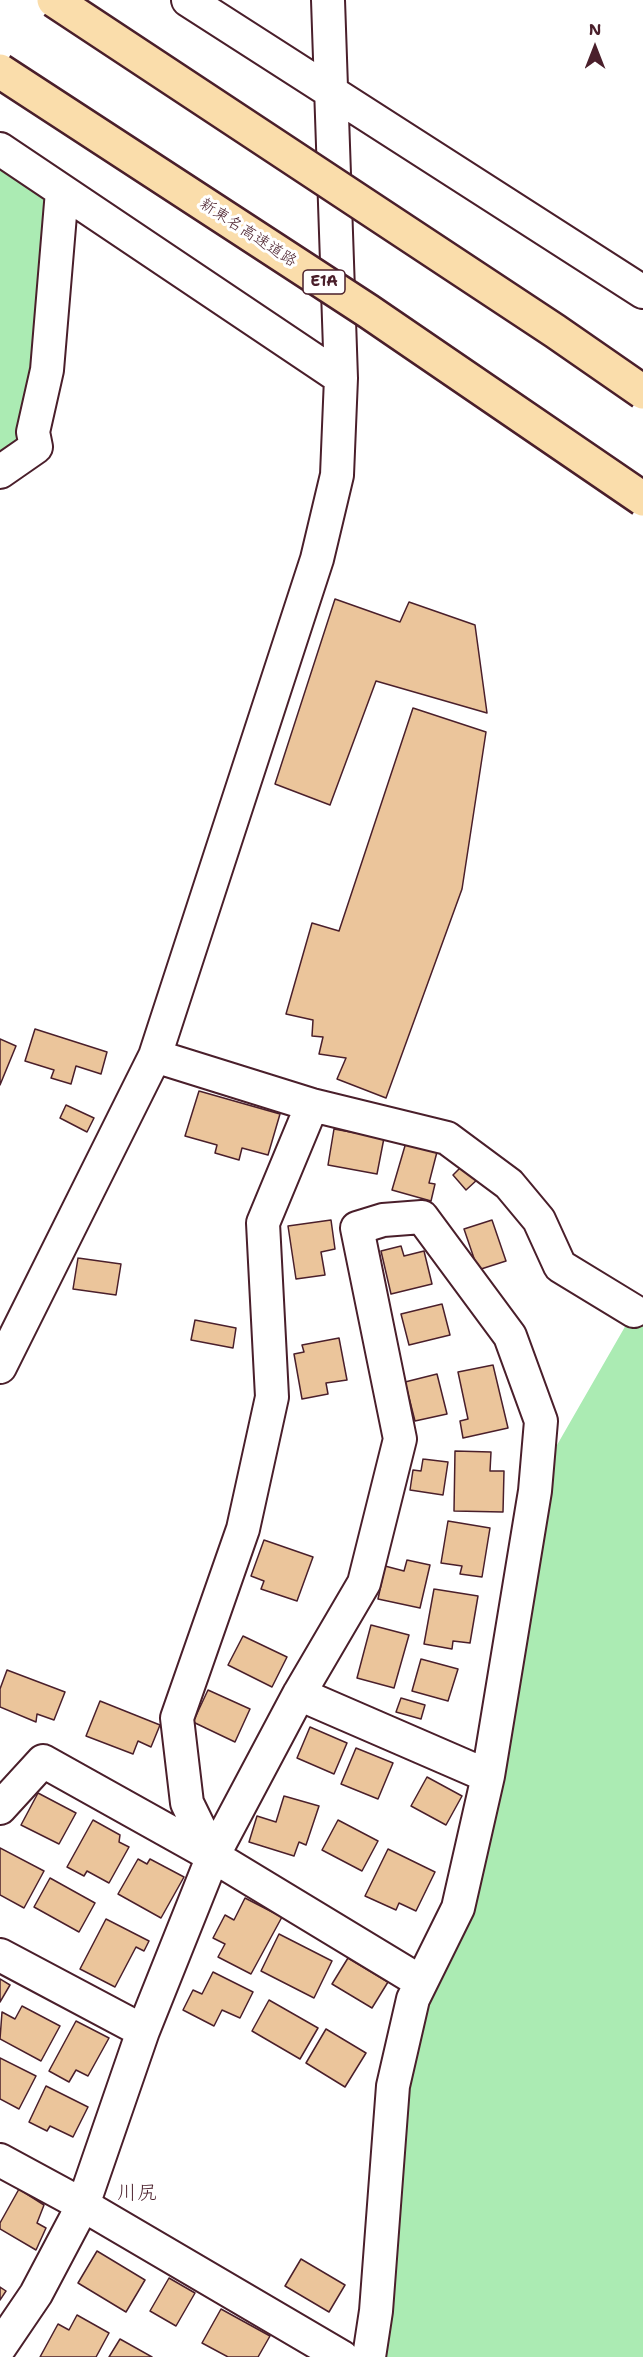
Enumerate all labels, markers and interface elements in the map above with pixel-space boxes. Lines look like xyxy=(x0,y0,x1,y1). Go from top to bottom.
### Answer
north arrow xyxy=(565,18,625,78)
text: N xyxy=(589,19,601,40)
street label: 新東名高速道路 xyxy=(196,194,300,272)
road number: E1A xyxy=(303,270,345,294)
district label: 川尻 xyxy=(117,2182,157,2206)

